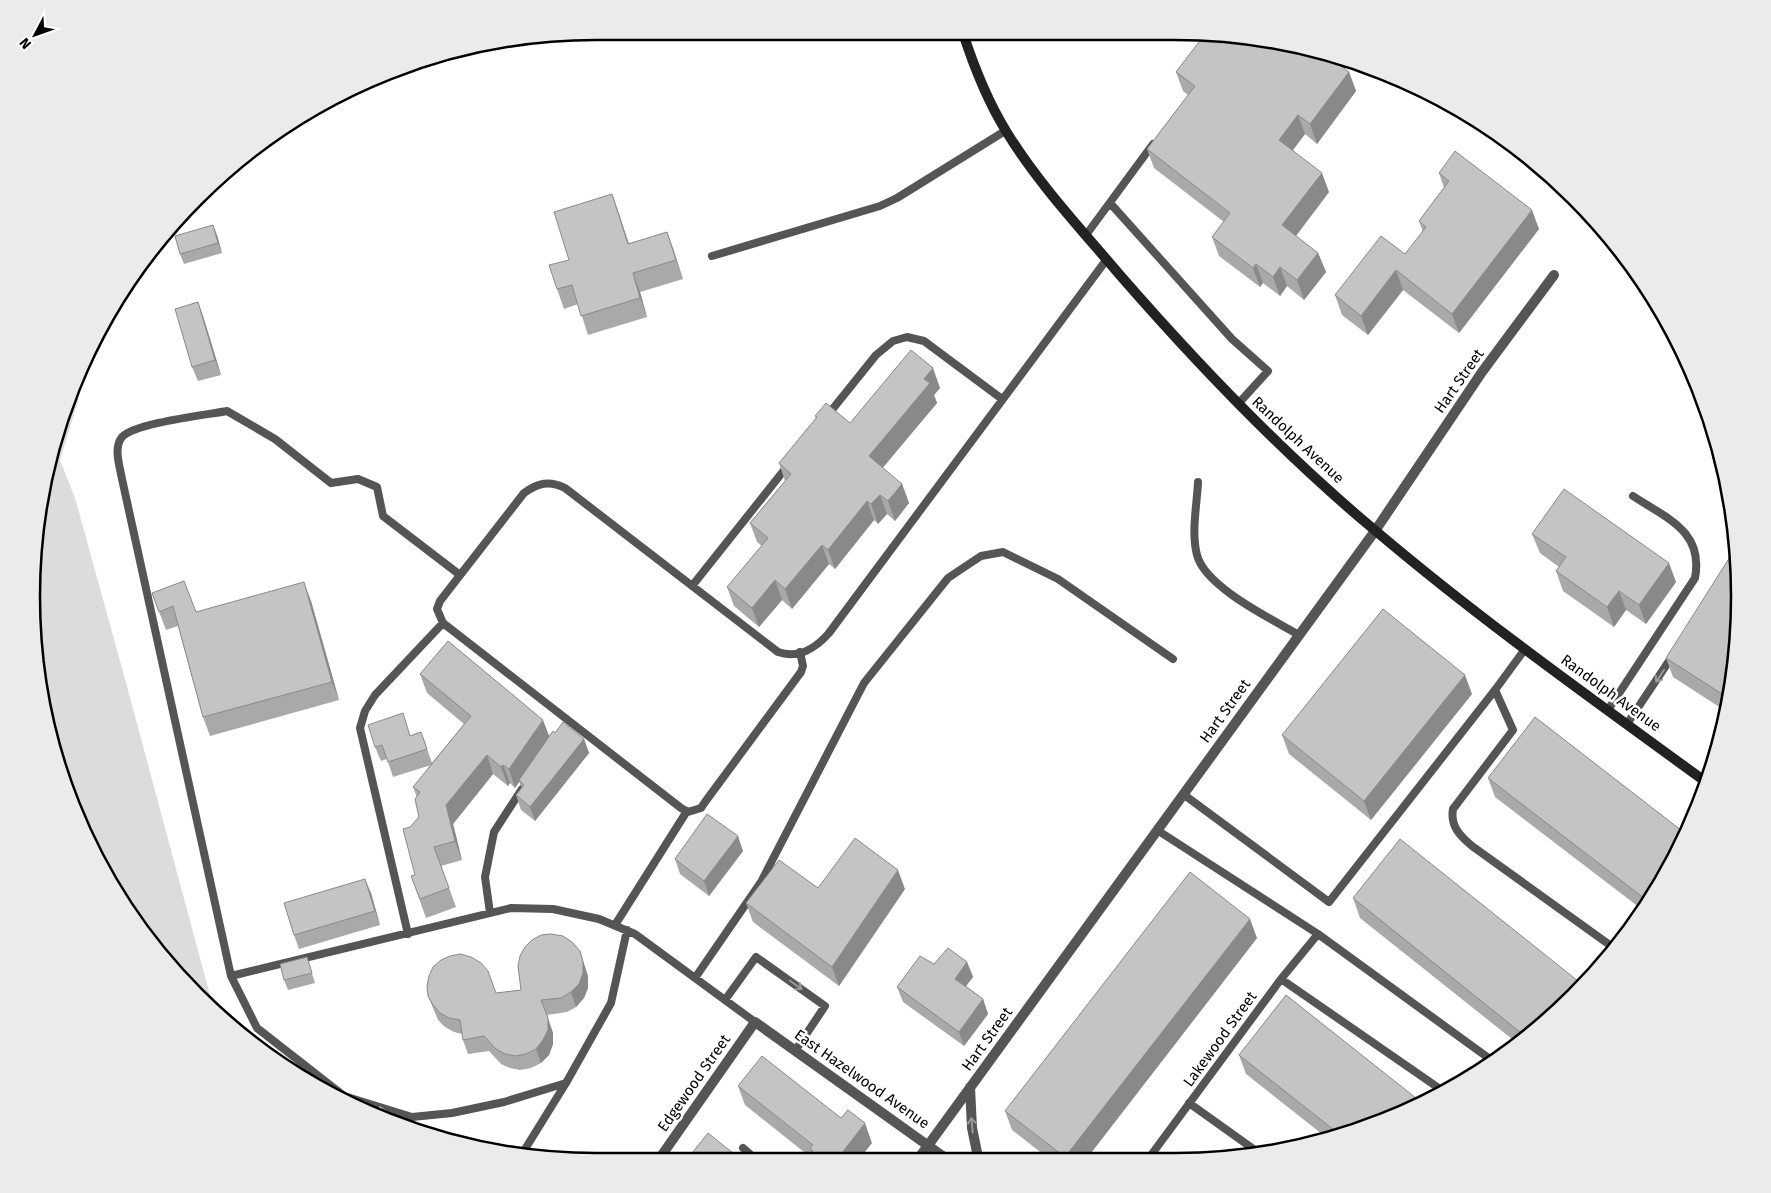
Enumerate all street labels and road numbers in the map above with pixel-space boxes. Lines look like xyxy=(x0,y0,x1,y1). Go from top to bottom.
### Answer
street label: Hart Street xyxy=(1430,345,1488,417)
street label: Randolph Avenue xyxy=(1248,393,1348,487)
street label: Randolph Avenue xyxy=(1557,651,1665,735)
street label: Hart Street xyxy=(1196,675,1254,746)
street label: Lakewood Street xyxy=(1179,987,1261,1090)
street label: Hart Street xyxy=(958,1003,1016,1074)
street label: East Hazelwood Avenue xyxy=(791,1026,933,1132)
street label: Edgewood Street xyxy=(654,1031,734,1135)

